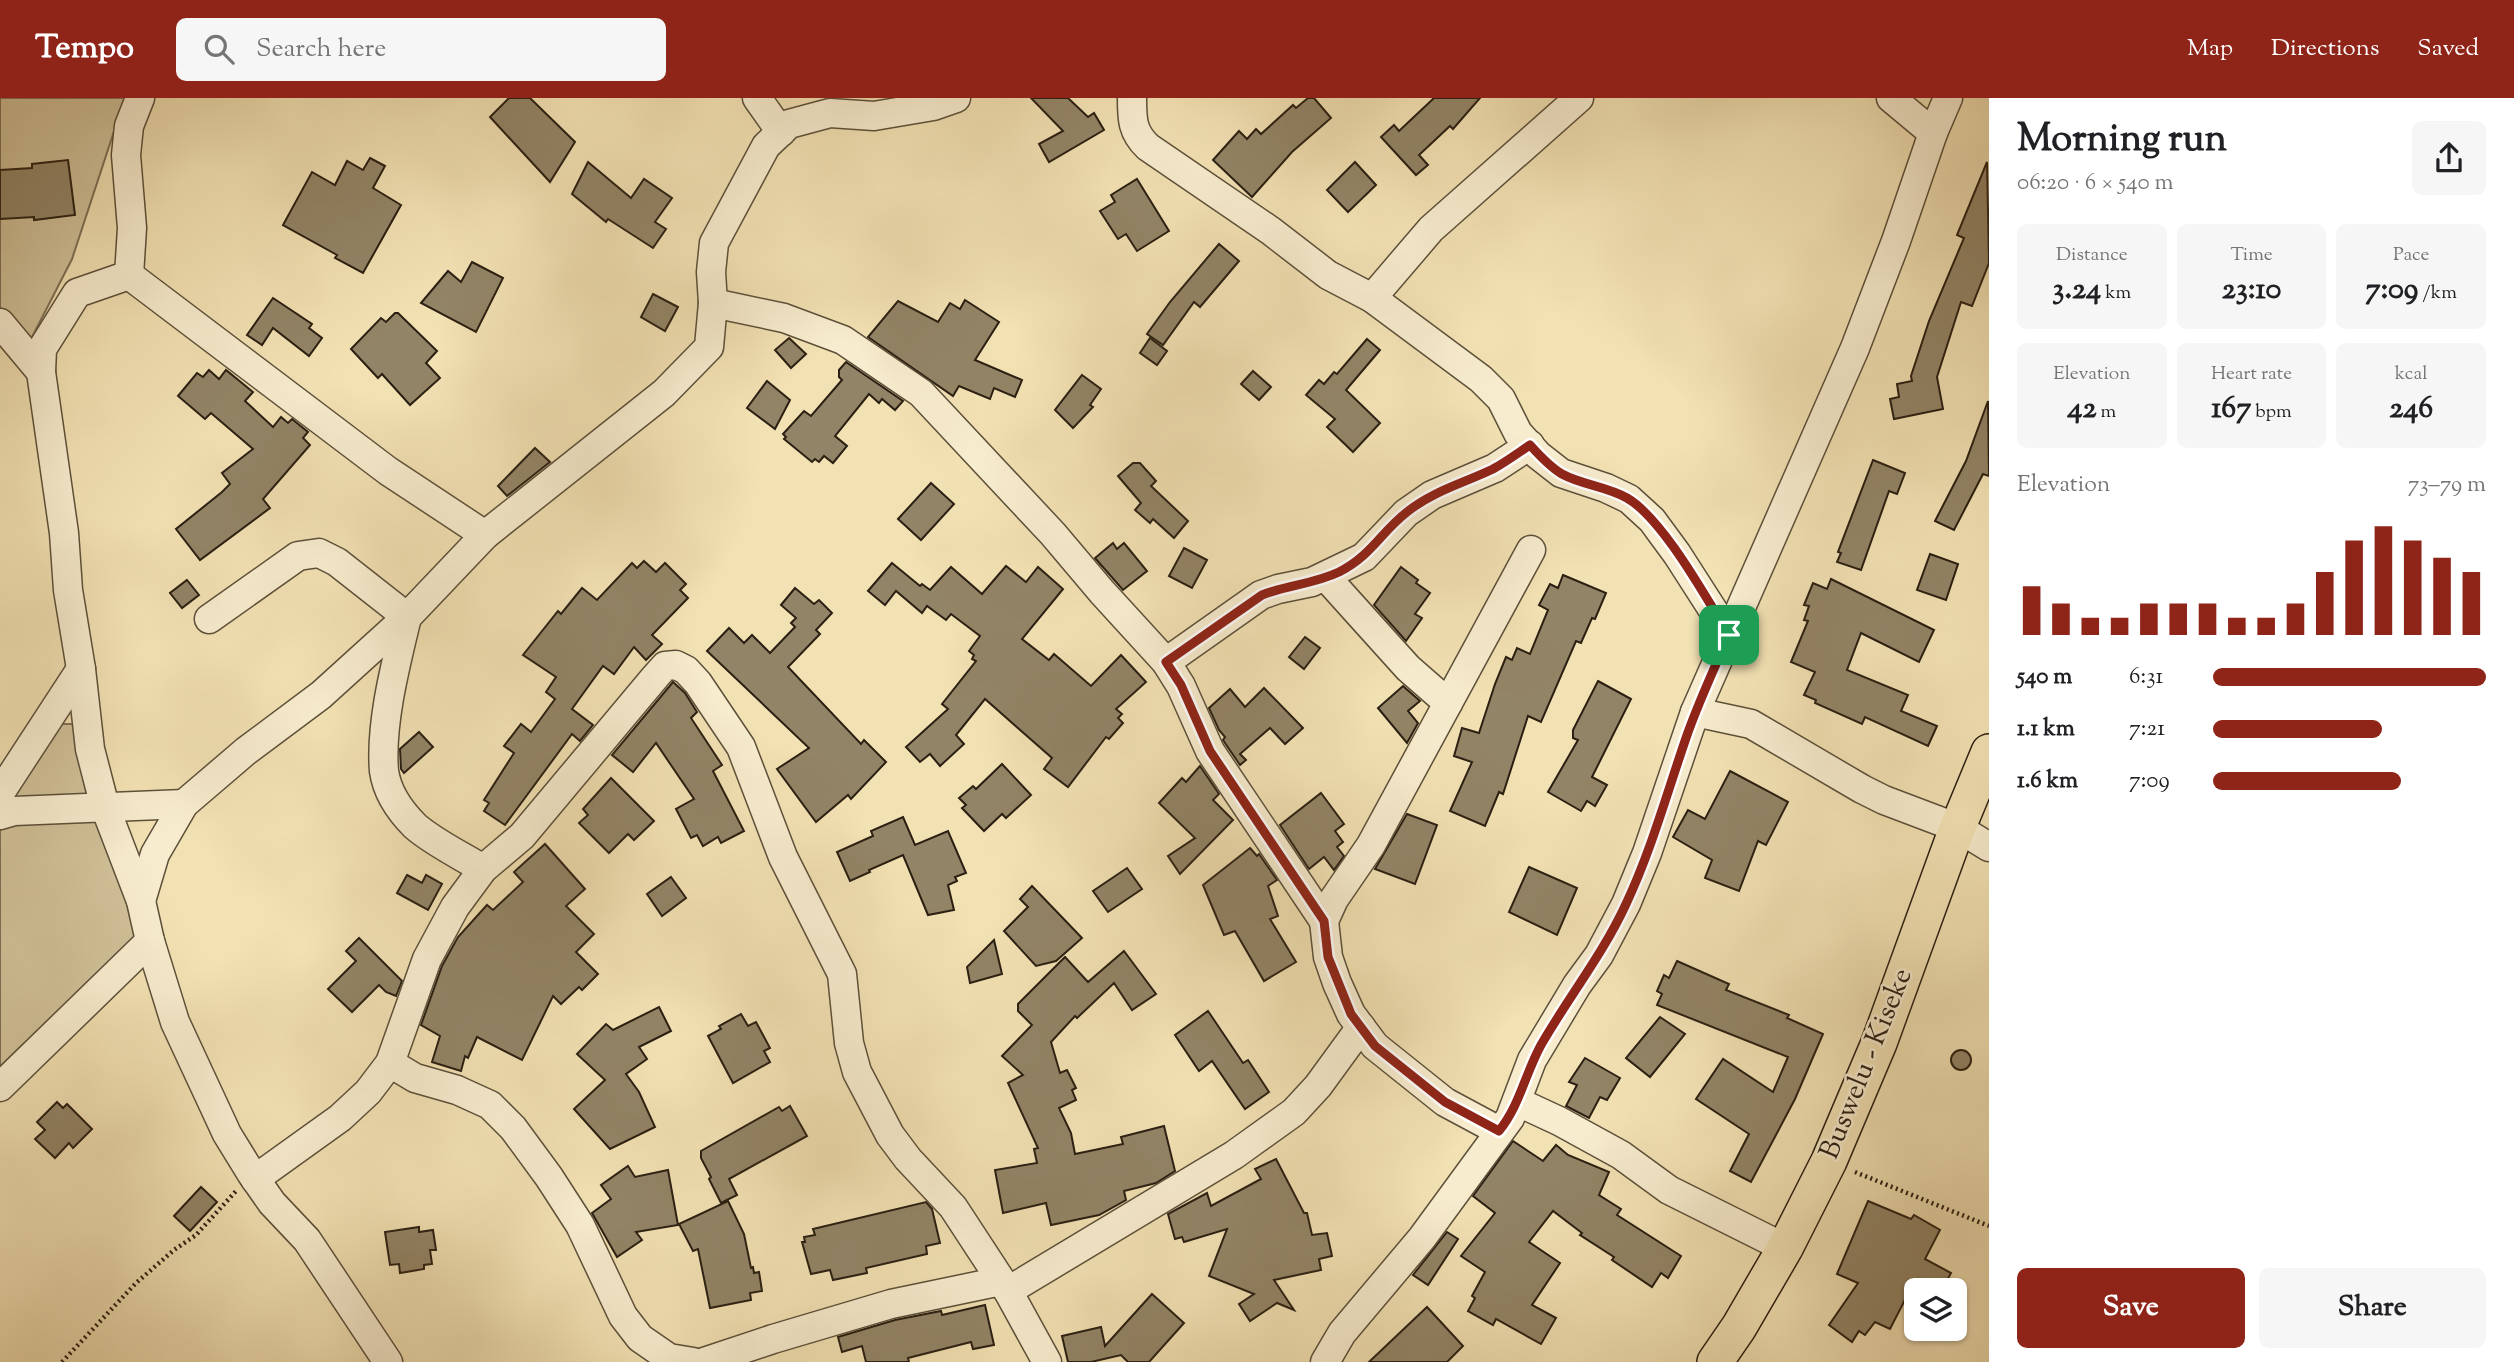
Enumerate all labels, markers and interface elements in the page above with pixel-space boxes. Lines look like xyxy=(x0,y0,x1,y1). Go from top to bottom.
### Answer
search box xyxy=(176,18,666,81)
text: Tempo xyxy=(35,25,134,73)
icon: search xyxy=(200,30,238,68)
text: Search here xyxy=(256,31,386,68)
text: Map xyxy=(2187,32,2233,66)
text: Directions xyxy=(2271,32,2379,66)
text: Saved xyxy=(2417,32,2479,66)
text: Morning run xyxy=(2017,114,2227,168)
button: share xyxy=(2412,121,2486,195)
text: 06:20 · 6 × 540 m xyxy=(2017,167,2174,200)
text: Distance xyxy=(2056,242,2128,269)
text: Time xyxy=(2230,242,2273,269)
text: Pace xyxy=(2393,242,2429,269)
text: 3.24 xyxy=(2052,269,2101,312)
text: 23:10 xyxy=(2222,269,2281,312)
text: 7:09 xyxy=(2365,269,2418,312)
text: km xyxy=(2101,280,2131,307)
text: /km xyxy=(2418,280,2457,307)
text: Elevation xyxy=(2053,361,2130,388)
text: Heart rate xyxy=(2211,361,2292,388)
text: kcal xyxy=(2395,361,2427,388)
text: 42 xyxy=(2067,388,2097,431)
text: 167 xyxy=(2211,388,2251,431)
text: 246 xyxy=(2389,388,2433,431)
text: m xyxy=(2097,399,2116,426)
text: bpm xyxy=(2251,399,2292,426)
text: Elevation xyxy=(2017,469,2110,502)
text: 73–79 m xyxy=(2408,469,2486,502)
pin xyxy=(1699,605,1759,665)
icon: arrive xyxy=(1710,616,1748,654)
text: 540 m xyxy=(2017,661,2072,694)
text: 6:31 xyxy=(2129,661,2163,694)
text: 1.1 km xyxy=(2017,713,2075,746)
text: 7:21 xyxy=(2129,713,2165,746)
text: 1.6 km xyxy=(2017,765,2078,798)
text: 7:09 xyxy=(2129,765,2170,798)
street label: Buswelu - Kiseke xyxy=(1810,962,1924,1166)
button: Save xyxy=(2017,1268,2245,1348)
button: Share xyxy=(2259,1268,2486,1348)
map controls xyxy=(1904,1278,1967,1341)
button: layers xyxy=(1904,1278,1967,1341)

